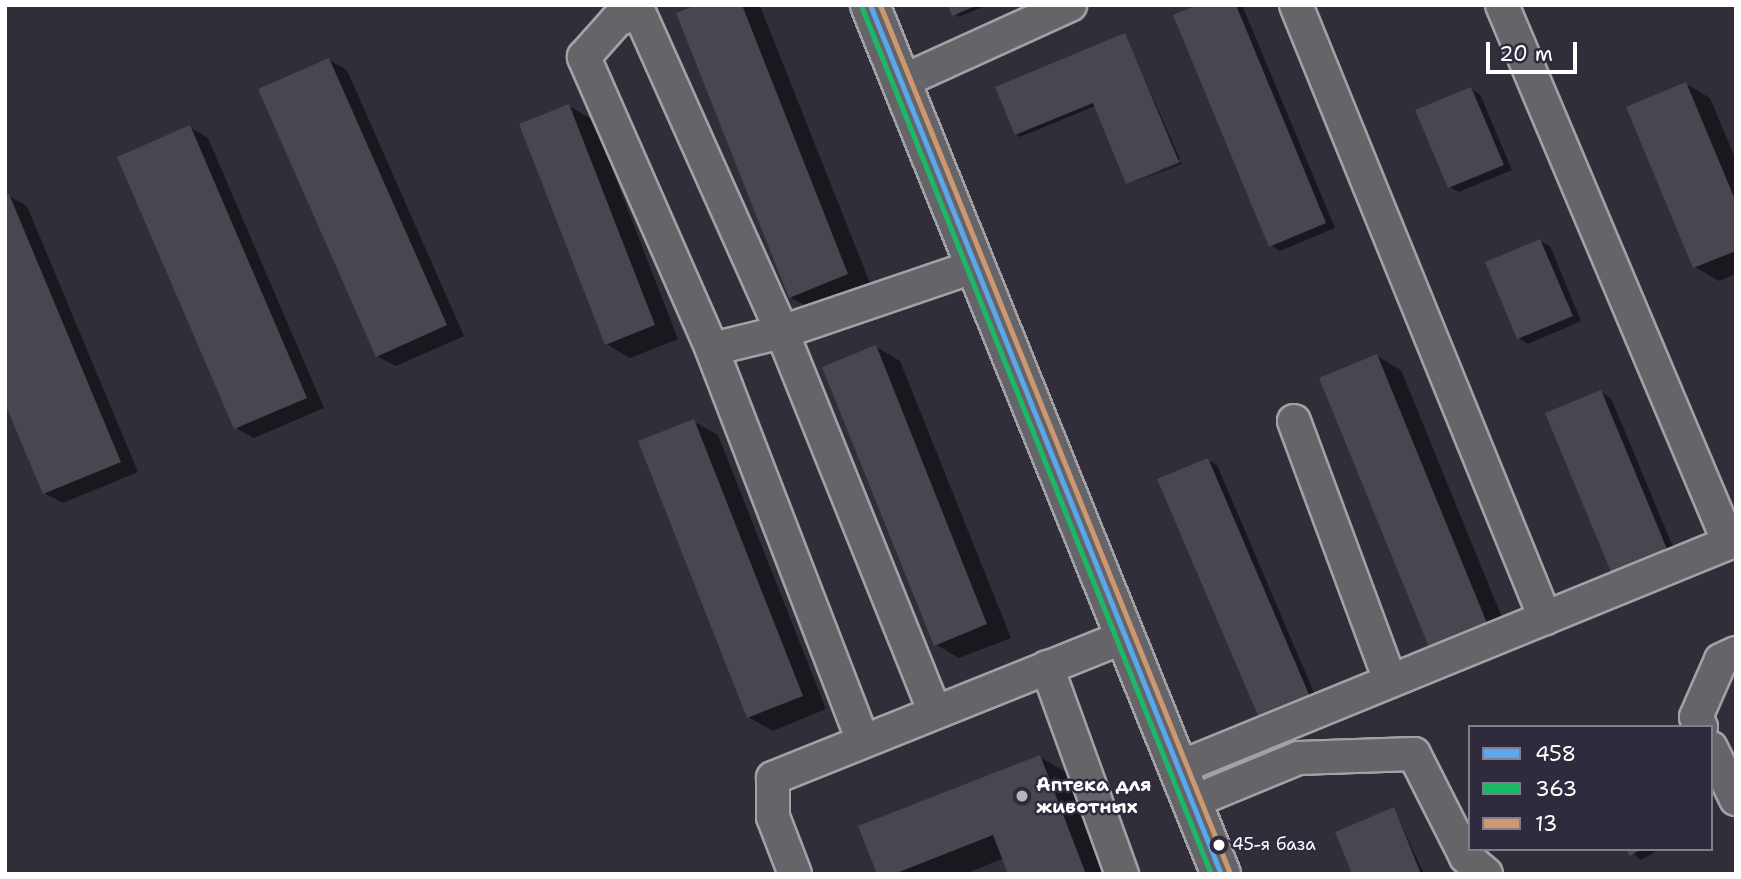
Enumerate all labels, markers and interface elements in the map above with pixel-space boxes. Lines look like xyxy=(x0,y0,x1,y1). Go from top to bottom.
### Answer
scale bar xyxy=(1489,28,1580,72)
text: 20 m xyxy=(1499,40,1553,68)
legend xyxy=(1468,725,1713,851)
text: 458 xyxy=(1535,740,1576,768)
place label: Аптека для животных xyxy=(1036,774,1151,818)
text: 363 xyxy=(1535,775,1577,803)
marker: Аптека для животных xyxy=(1014,788,1030,804)
text: 13 xyxy=(1535,810,1557,838)
place label: 45-я база xyxy=(1232,835,1316,855)
marker: 45-я база xyxy=(1212,838,1226,852)

